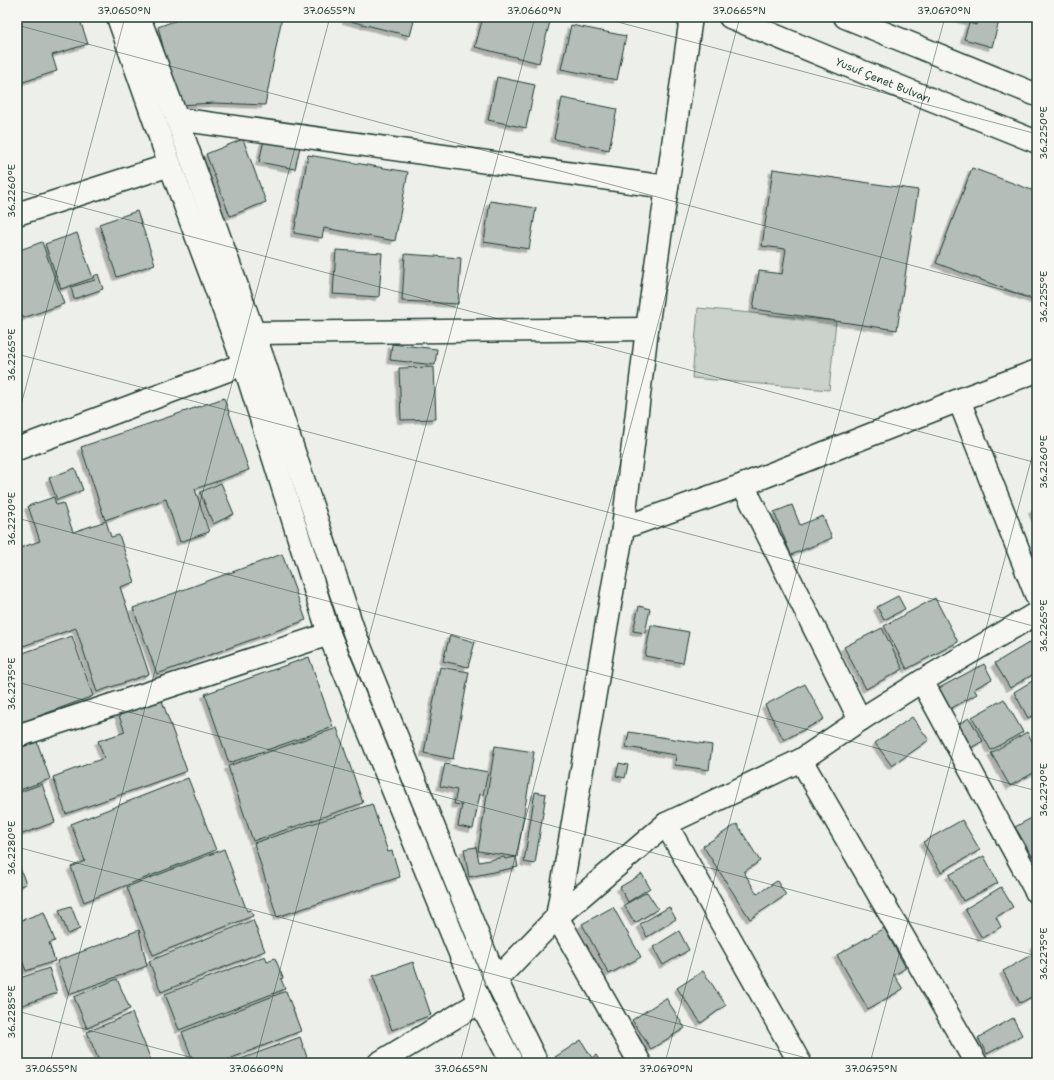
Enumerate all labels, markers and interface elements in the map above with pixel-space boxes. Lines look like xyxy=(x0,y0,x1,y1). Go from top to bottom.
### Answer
text: 37.0650°N xyxy=(97,4,151,17)
text: 37.0655°N xyxy=(303,4,355,17)
text: 37.0660°N xyxy=(507,4,561,17)
text: 37.0665°N xyxy=(712,4,766,17)
text: 37.0670°N xyxy=(917,4,971,17)
street label: Yusuf Çenet Bulvarı xyxy=(833,54,933,107)
text: 36.2250°E xyxy=(1037,106,1050,160)
text: 36.2260°E xyxy=(5,164,18,218)
text: 36.2255°E xyxy=(1037,271,1050,323)
text: 36.2265°E xyxy=(5,328,18,382)
text: 36.2260°E xyxy=(1037,435,1050,489)
text: 36.2270°E xyxy=(5,492,18,546)
text: 36.2265°E xyxy=(1037,599,1050,653)
text: 36.2275°E xyxy=(5,658,18,710)
text: 36.2270°E xyxy=(1037,763,1050,817)
text: 36.2280°E xyxy=(5,821,18,875)
text: 36.2275°E xyxy=(1037,928,1050,980)
text: 36.2285°E xyxy=(5,985,18,1039)
text: 37.0655°N xyxy=(25,1062,77,1075)
text: 37.0660°N xyxy=(229,1062,283,1075)
text: 37.0665°N xyxy=(434,1062,488,1075)
text: 37.0670°N xyxy=(639,1062,693,1075)
text: 37.0675°N xyxy=(845,1062,897,1075)

